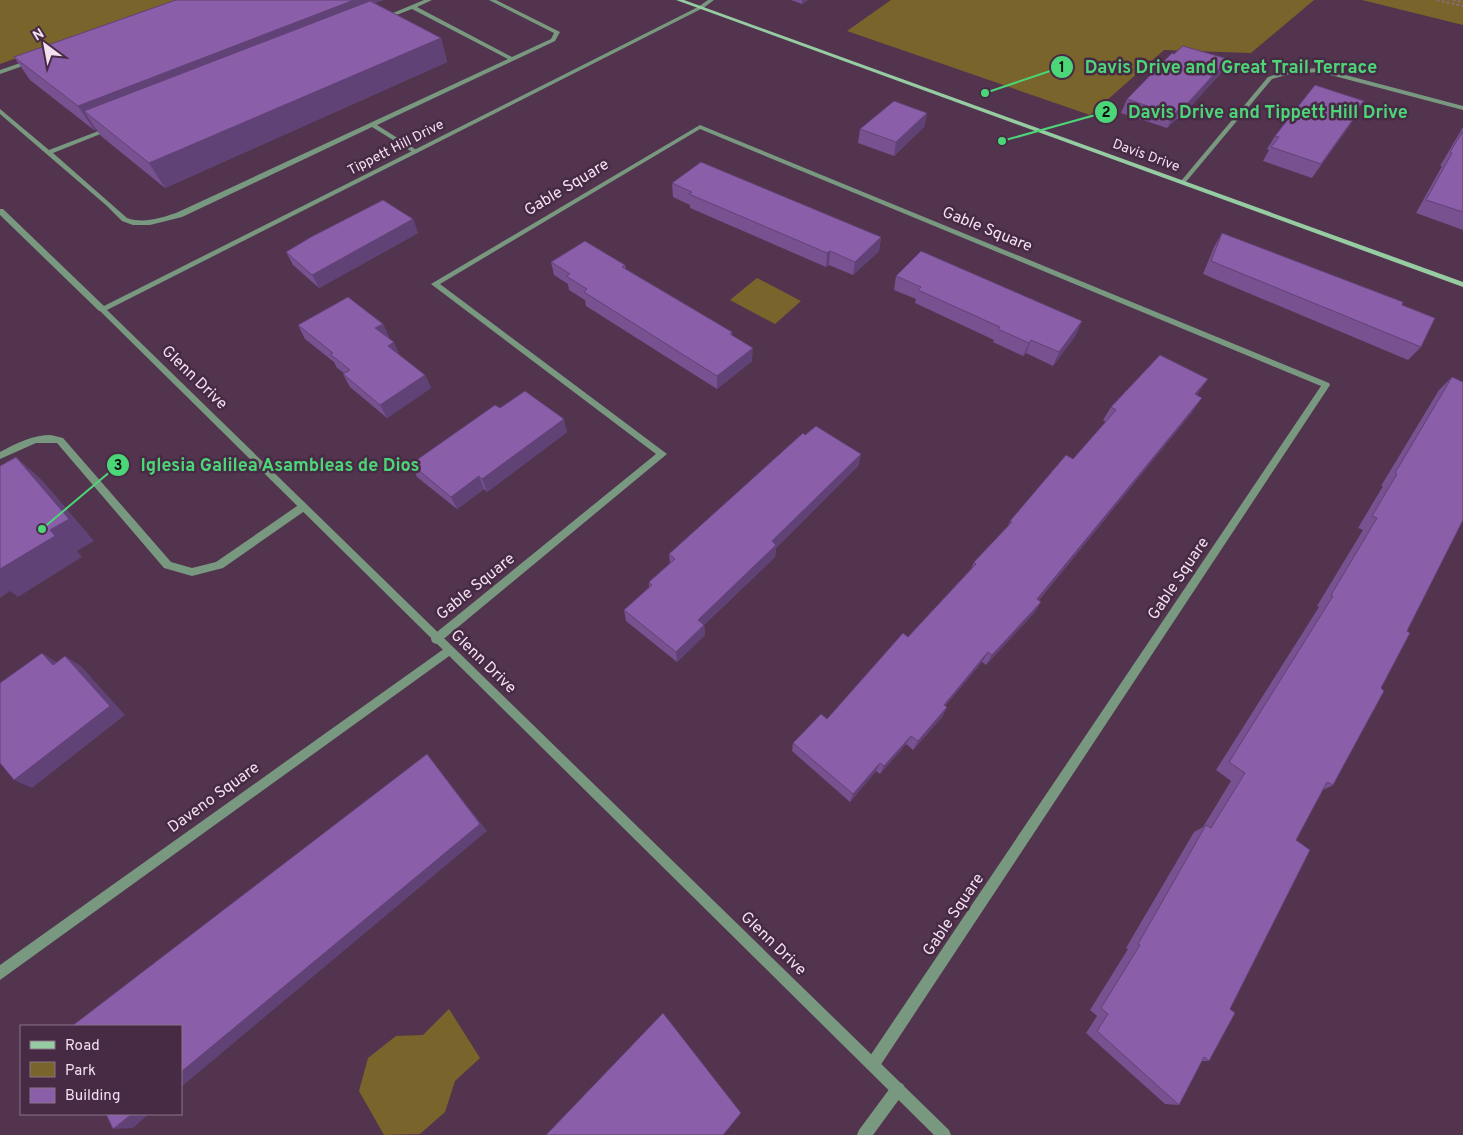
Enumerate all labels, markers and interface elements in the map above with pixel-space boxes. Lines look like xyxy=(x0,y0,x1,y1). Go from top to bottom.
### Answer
north arrow xyxy=(20,20,70,70)
text: N xyxy=(30,25,48,45)
callout: Davis Drive and Great Trail Terrace xyxy=(1050,50,1387,83)
text: Davis Drive and Great Trail Terrace xyxy=(1085,57,1377,80)
text: 1 xyxy=(1059,59,1065,78)
callout: Davis Drive and Tippett Hill Drive xyxy=(1093,95,1418,128)
text: Davis Drive and Tippett Hill Drive xyxy=(1128,102,1408,125)
text: 2 xyxy=(1101,104,1111,123)
street label: Tippett Hill Drive xyxy=(345,116,447,180)
street label: Davis Drive xyxy=(1110,136,1182,176)
street label: Gable Square xyxy=(521,155,613,221)
street label: Gable Square xyxy=(939,203,1035,257)
street label: Glenn Drive xyxy=(157,342,231,414)
callout: Iglesia Galilea Asambleas de Dios xyxy=(105,448,430,481)
text: Iglesia Galilea Asambleas de Dios xyxy=(141,455,419,478)
text: 3 xyxy=(114,457,123,476)
street label: Gable Square xyxy=(1144,534,1214,624)
street label: Gable Square xyxy=(433,549,519,625)
street label: Glenn Drive xyxy=(446,626,520,698)
street label: Daveno Square xyxy=(164,758,264,838)
street label: Gable Square xyxy=(919,870,989,960)
street label: Glenn Drive xyxy=(736,908,810,980)
legend xyxy=(20,1025,182,1115)
text: Road xyxy=(65,1037,100,1056)
text: Park xyxy=(65,1062,96,1081)
text: Building xyxy=(65,1087,120,1106)

